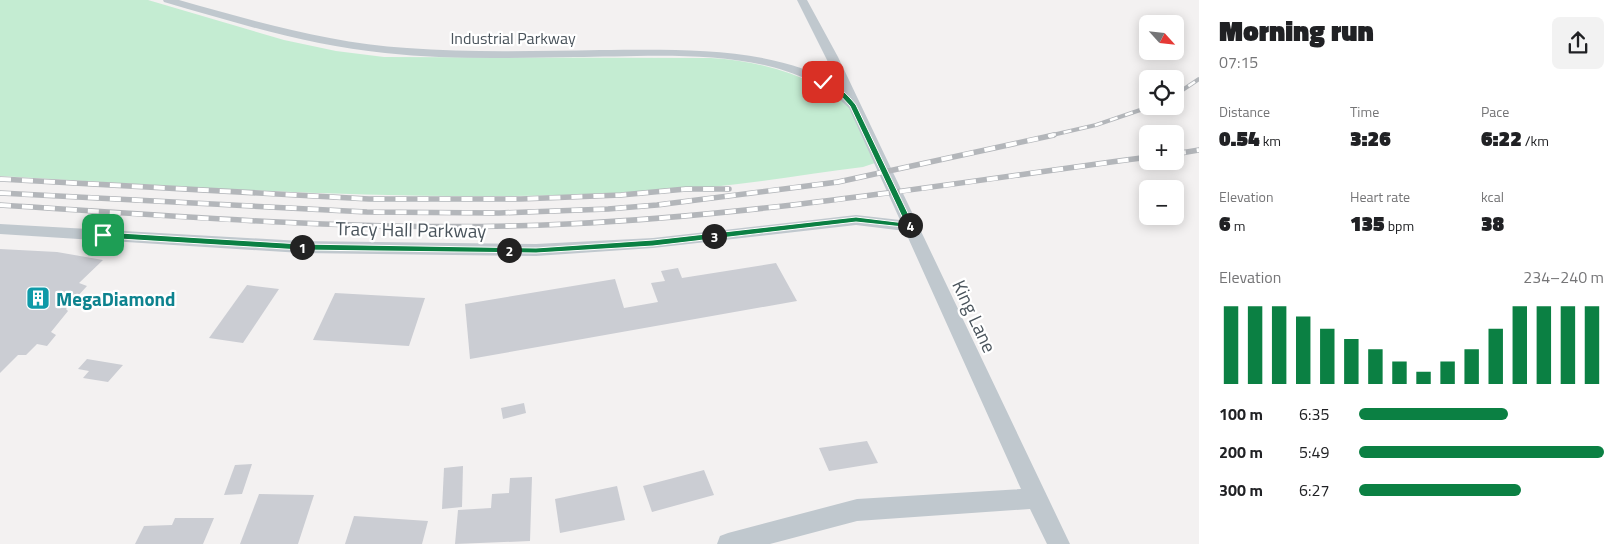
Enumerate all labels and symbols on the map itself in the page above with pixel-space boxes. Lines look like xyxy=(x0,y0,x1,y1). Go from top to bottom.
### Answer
north arrow xyxy=(1139,15,1184,60)
street label: Industrial Parkway xyxy=(450,26,576,50)
pin xyxy=(802,61,844,103)
pin: 4 xyxy=(898,212,922,238)
street label: Tracy Hall Parkway xyxy=(335,213,487,245)
pin xyxy=(82,214,124,256)
pin: 3 xyxy=(702,224,726,248)
pin: 1 xyxy=(290,234,314,260)
pin: 2 xyxy=(496,238,522,262)
street label: King Lane xyxy=(945,275,1005,357)
place label: MegaDiamond xyxy=(56,284,175,313)
building icon: MegaDiamond xyxy=(25,285,51,311)

